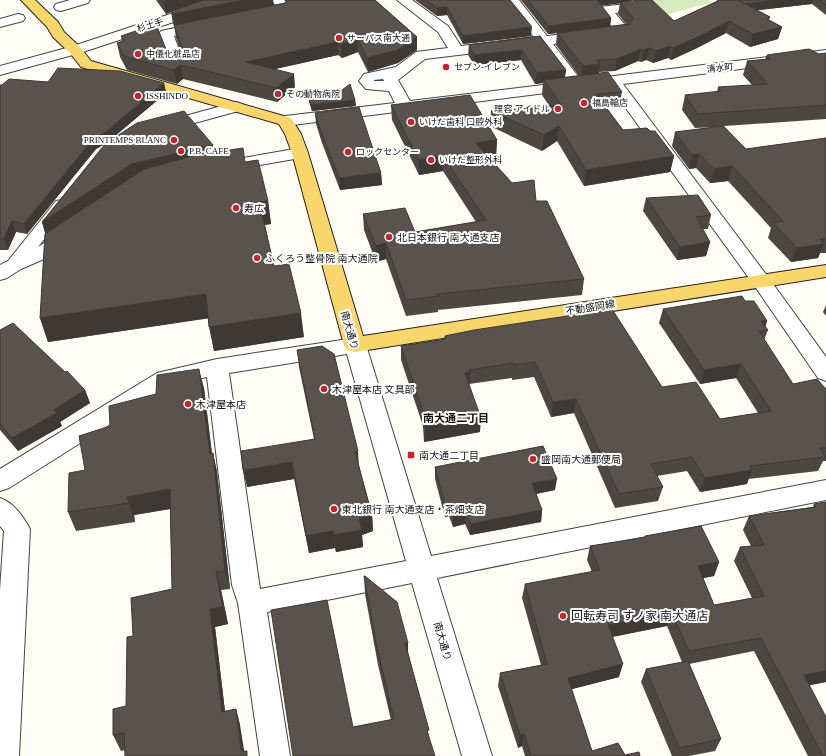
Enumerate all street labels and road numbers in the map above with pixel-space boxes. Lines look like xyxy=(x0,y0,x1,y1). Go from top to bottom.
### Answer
street label: 杉土手 xyxy=(136,16,164,34)
street label: 清水町 xyxy=(706,61,734,75)
street label: 不動盛岡線 xyxy=(565,298,616,317)
street label: 南大通り xyxy=(339,309,360,351)
street label: 南大通り xyxy=(432,620,453,662)

